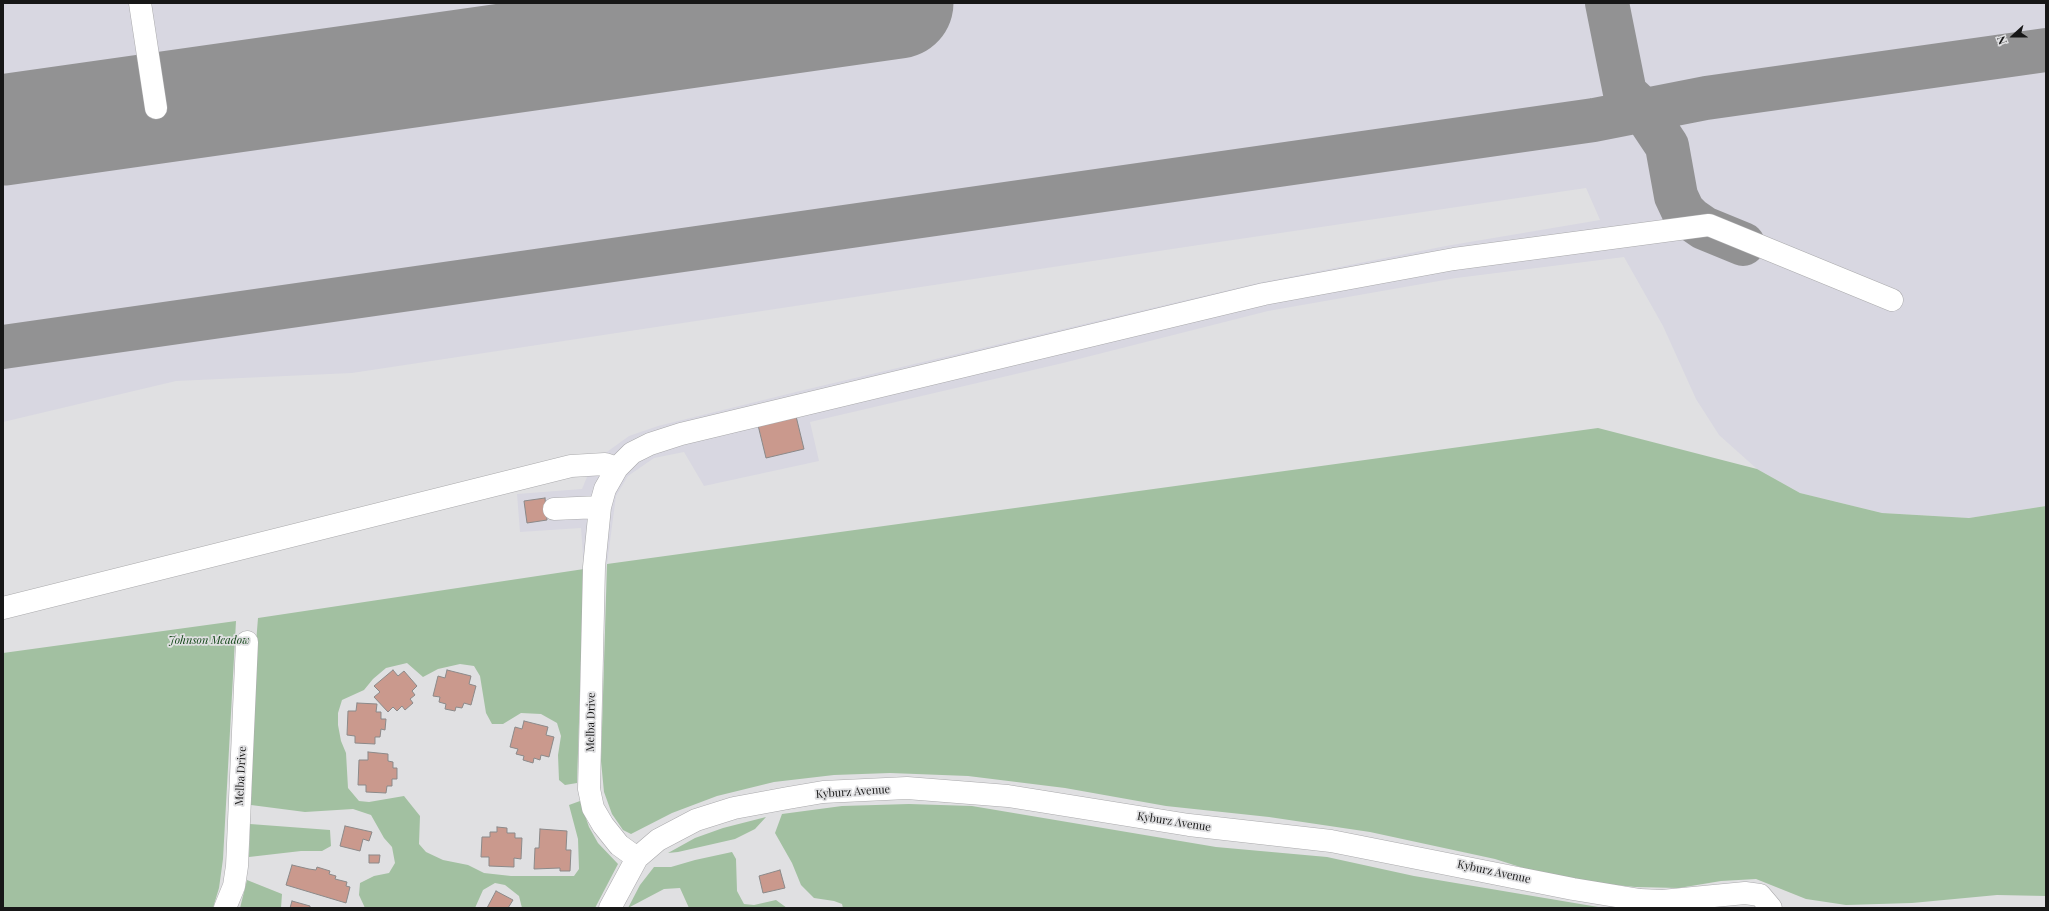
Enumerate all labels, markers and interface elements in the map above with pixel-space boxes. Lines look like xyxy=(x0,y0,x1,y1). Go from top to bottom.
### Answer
north arrow xyxy=(1993,16,2033,56)
text: N xyxy=(1993,34,2010,47)
park label: Johnson Meadow xyxy=(168,634,250,648)
street label: Melba Drive xyxy=(584,692,598,752)
street label: Melba Drive xyxy=(233,746,249,806)
street label: Kyburz Avenue xyxy=(815,783,891,801)
street label: Kyburz Avenue xyxy=(1136,810,1212,834)
street label: Kyburz Avenue xyxy=(1456,858,1532,886)

